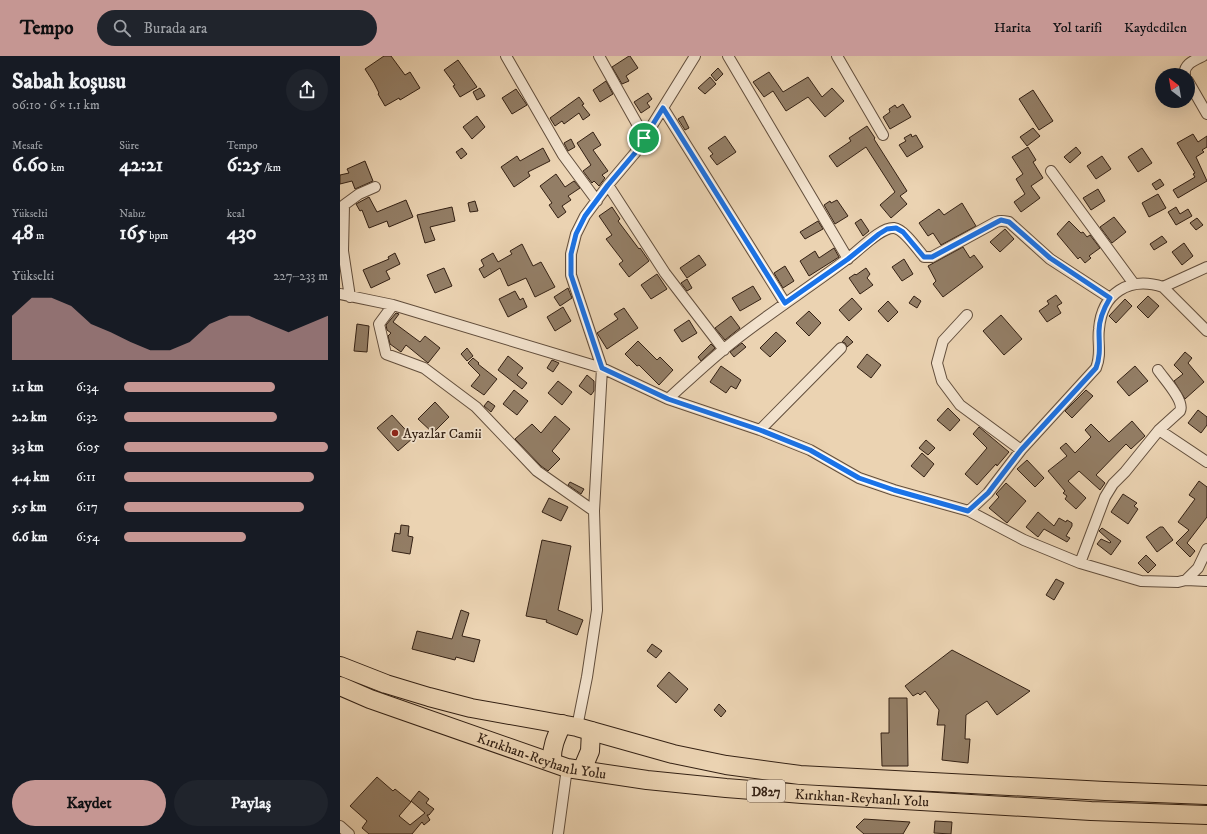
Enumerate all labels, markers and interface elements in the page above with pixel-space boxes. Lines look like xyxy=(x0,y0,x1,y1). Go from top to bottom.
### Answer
search box xyxy=(97,10,377,46)
text: Tempo xyxy=(20,17,73,40)
icon: search xyxy=(111,17,133,39)
text: Burada ara xyxy=(143,19,208,38)
text: Harita xyxy=(994,19,1031,37)
text: Yol tarifi xyxy=(1053,19,1102,37)
text: Kaydedilen xyxy=(1124,19,1187,37)
text: Sabah koşusu xyxy=(12,68,126,95)
north arrow xyxy=(1155,68,1195,108)
map controls xyxy=(1155,68,1195,108)
button: share xyxy=(286,69,328,111)
text: 06:10 · 6 × 1.1 km xyxy=(12,97,100,113)
pin xyxy=(627,121,661,155)
icon: arrive xyxy=(633,127,655,149)
text: Mesafe xyxy=(12,139,43,153)
text: Süre xyxy=(119,139,139,153)
text: Tempo xyxy=(227,139,258,153)
text: 6.60 xyxy=(12,153,48,178)
text: 42:21 xyxy=(119,153,163,178)
text: 6:25 xyxy=(227,153,262,178)
text: km xyxy=(48,161,64,175)
text: /km xyxy=(262,161,281,175)
text: Yükselti xyxy=(12,207,48,221)
text: Nabız xyxy=(119,207,146,221)
text: kcal xyxy=(227,207,245,221)
text: 48 xyxy=(12,221,34,246)
text: 165 xyxy=(119,221,147,246)
text: 430 xyxy=(227,221,256,246)
text: m xyxy=(34,229,44,243)
text: bpm xyxy=(147,229,168,243)
text: Yükselti xyxy=(12,268,54,284)
text: 227–233 m xyxy=(273,268,328,284)
text: 1.1 km xyxy=(12,379,44,395)
text: 6:34 xyxy=(76,379,99,395)
text: 2.2 km xyxy=(12,409,47,425)
text: 6:32 xyxy=(76,409,97,425)
place label: Ayazlar Camii xyxy=(403,425,482,443)
marker: Ayazlar Camii xyxy=(390,428,400,438)
text: 3.3 km xyxy=(12,439,44,455)
text: 6:05 xyxy=(76,439,100,455)
text: 4.4 km xyxy=(12,469,50,485)
text: 6:11 xyxy=(76,469,96,485)
text: 5.5 km xyxy=(12,499,46,515)
text: 6:17 xyxy=(76,499,98,515)
text: 6.6 km xyxy=(12,529,48,545)
text: 6:54 xyxy=(76,529,99,545)
street label: Kırıkhan-Reyhanlı Yolu xyxy=(474,729,608,784)
button: Kaydet xyxy=(12,780,166,826)
button: Paylaş xyxy=(174,780,328,826)
road number: D827 xyxy=(747,780,785,802)
street label: Kırıkhan-Reyhanlı Yolu xyxy=(794,785,930,811)

